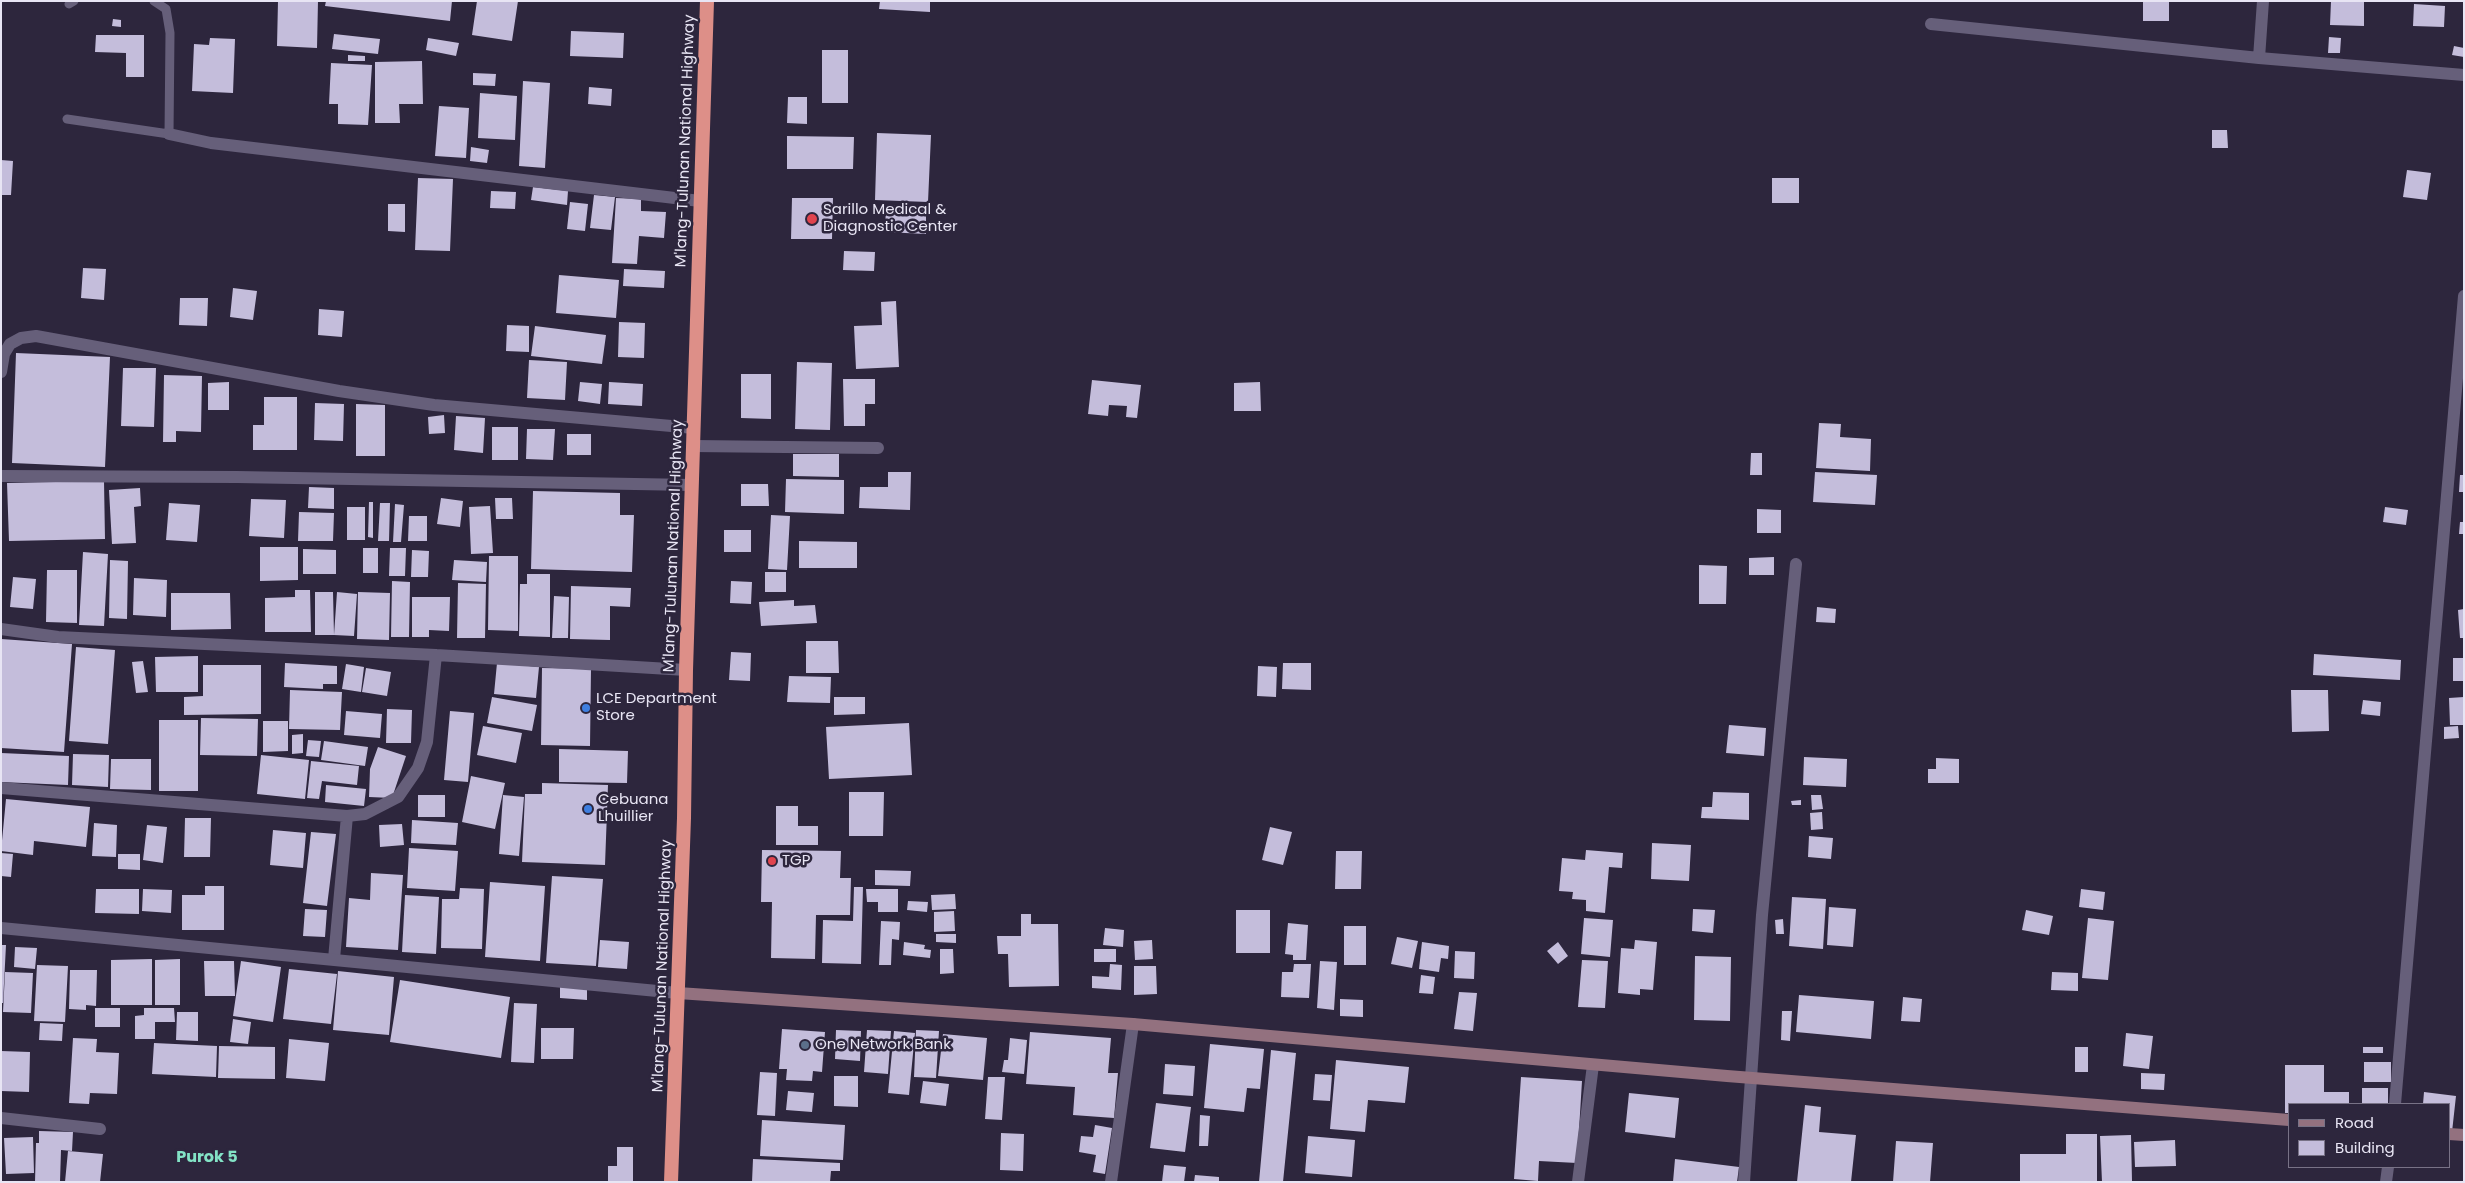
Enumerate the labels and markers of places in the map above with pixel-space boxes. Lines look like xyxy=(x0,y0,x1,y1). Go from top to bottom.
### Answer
place label: Sarillo Medical & Diagnostic Center xyxy=(823,201,958,236)
marker: Sarillo Medical & Diagnostic Center xyxy=(805,212,819,226)
place label: LCE Department Store xyxy=(596,690,717,725)
marker: LCE Department Store xyxy=(580,702,592,714)
place label: Cebuana Lhuillier xyxy=(598,791,668,826)
marker: Cebuana Lhuillier xyxy=(582,803,594,815)
place label: TGP xyxy=(782,852,810,870)
marker: TGP xyxy=(766,855,778,867)
place label: One Network Bank xyxy=(815,1036,951,1054)
marker: One Network Bank xyxy=(799,1039,811,1051)

